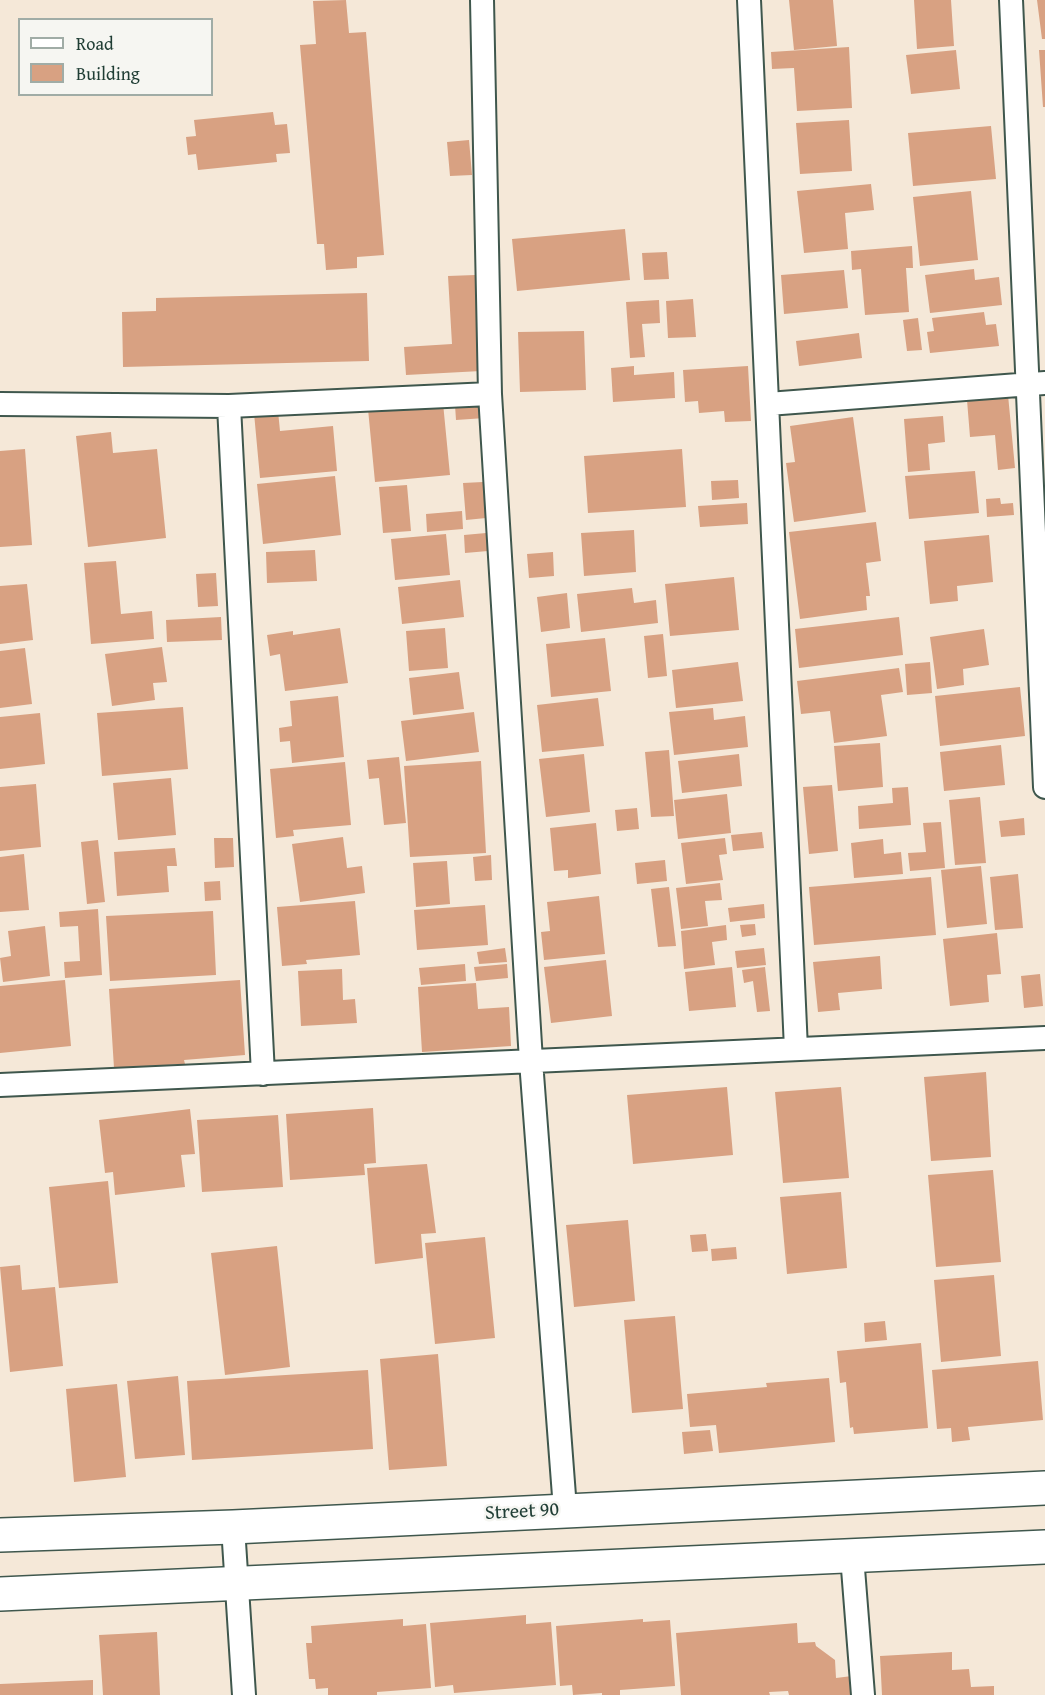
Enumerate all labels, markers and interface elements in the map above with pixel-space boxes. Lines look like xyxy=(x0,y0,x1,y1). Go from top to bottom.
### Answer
legend xyxy=(18,18,213,96)
text: Road xyxy=(76,30,114,57)
text: Building xyxy=(76,60,140,87)
street label: Street 90 xyxy=(484,1498,560,1526)

